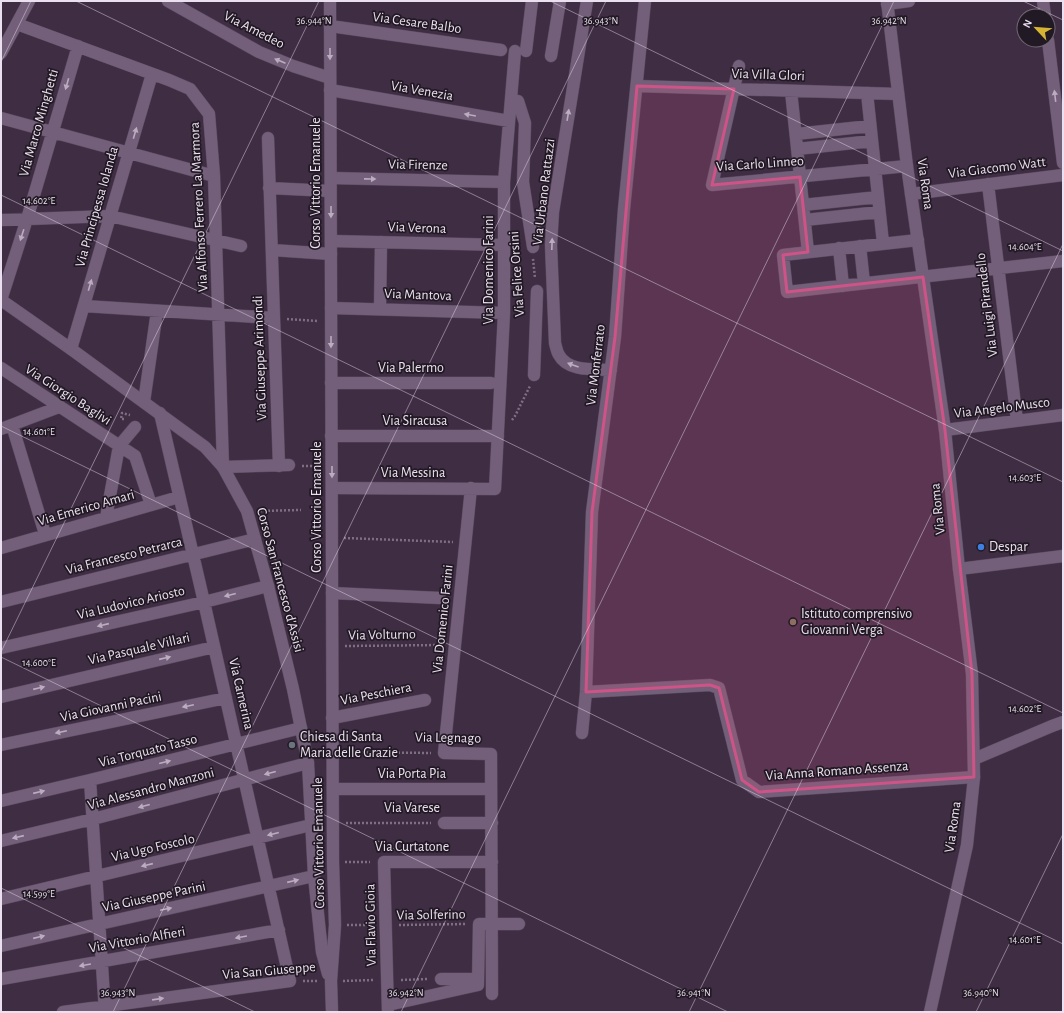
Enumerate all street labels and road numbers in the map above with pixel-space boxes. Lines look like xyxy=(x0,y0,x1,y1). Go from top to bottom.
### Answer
street label: Via Amedeo xyxy=(221,9,287,51)
street label: Via Cesare Balbo xyxy=(372,10,463,36)
street label: Via Villa Glori xyxy=(731,67,805,83)
street label: Via Marco Minghetti xyxy=(17,68,61,178)
street label: Via Venezia xyxy=(390,79,455,103)
street label: Corso Vittorio Emanuele xyxy=(309,117,323,249)
street label: Via Alfonso Ferrero La Marmora xyxy=(188,121,210,292)
street label: Via Urbano Rattazzi xyxy=(531,138,557,246)
street label: Via Principessa Iolanda xyxy=(73,145,121,269)
street label: Via Carlo Linneo xyxy=(716,154,804,174)
street label: Via Giacomo Watt xyxy=(948,155,1047,181)
street label: Via Firenze xyxy=(388,157,448,173)
street label: Via Roma xyxy=(914,157,936,211)
street label: Via Domenico Farini xyxy=(482,215,496,325)
street label: Via Verona xyxy=(387,220,447,236)
street label: Via Felice Orsini xyxy=(507,231,527,317)
street label: Via Luigi Pirandello xyxy=(974,252,1000,358)
street label: Via Mantova xyxy=(384,287,453,303)
street label: Via Giuseppe Arimondi xyxy=(251,295,269,421)
street label: Via Monferrato xyxy=(584,324,608,406)
street label: Via Palermo xyxy=(378,361,444,375)
street label: Via Giorgio Baglivi xyxy=(22,362,114,428)
street label: Via Angelo Musco xyxy=(953,395,1051,421)
street label: Via Siracusa xyxy=(382,414,448,428)
street label: Corso Vittorio Emanuele xyxy=(310,441,324,573)
street label: Via Messina xyxy=(381,466,446,480)
street label: Via Roma xyxy=(928,482,948,535)
street label: Via Emerico Amari xyxy=(36,487,136,529)
street label: Corso San Francesco d'Assisi xyxy=(254,506,306,654)
street label: Via Francesco Petrarca xyxy=(64,535,184,577)
street label: Via Domenico Farini xyxy=(430,564,456,674)
street label: Via Ludovico Ariosto xyxy=(76,584,186,622)
street label: Via Volturno xyxy=(348,627,416,643)
street label: Via Pasquale Villari xyxy=(87,630,191,668)
street label: Via Camerina xyxy=(226,657,256,732)
street label: Via Peschiera xyxy=(339,680,413,708)
street label: Via Giovanni Pacini xyxy=(59,689,163,725)
street label: Via Legnago xyxy=(415,730,481,746)
street label: Via Torquato Tasso xyxy=(97,732,199,770)
street label: Via Anna Romano Assenza xyxy=(765,759,910,783)
street label: Via Alessandro Manzoni xyxy=(86,765,216,813)
street label: Via Porta Pia xyxy=(378,767,447,781)
street label: Corso Vittorio Emanuele xyxy=(311,777,327,909)
street label: Via Roma xyxy=(942,800,964,854)
street label: Via Varese xyxy=(384,801,440,815)
street label: Via Ugo Foscolo xyxy=(110,832,196,864)
street label: Via Curtatone xyxy=(375,840,449,854)
street label: Via Giuseppe Parini xyxy=(101,879,207,915)
street label: Via Flavio Gioia xyxy=(363,883,379,967)
street label: Via Solferino xyxy=(396,907,466,923)
street label: Via Vittorio Alfieri xyxy=(88,925,186,955)
street label: Via San Giuseppe xyxy=(222,960,316,982)

